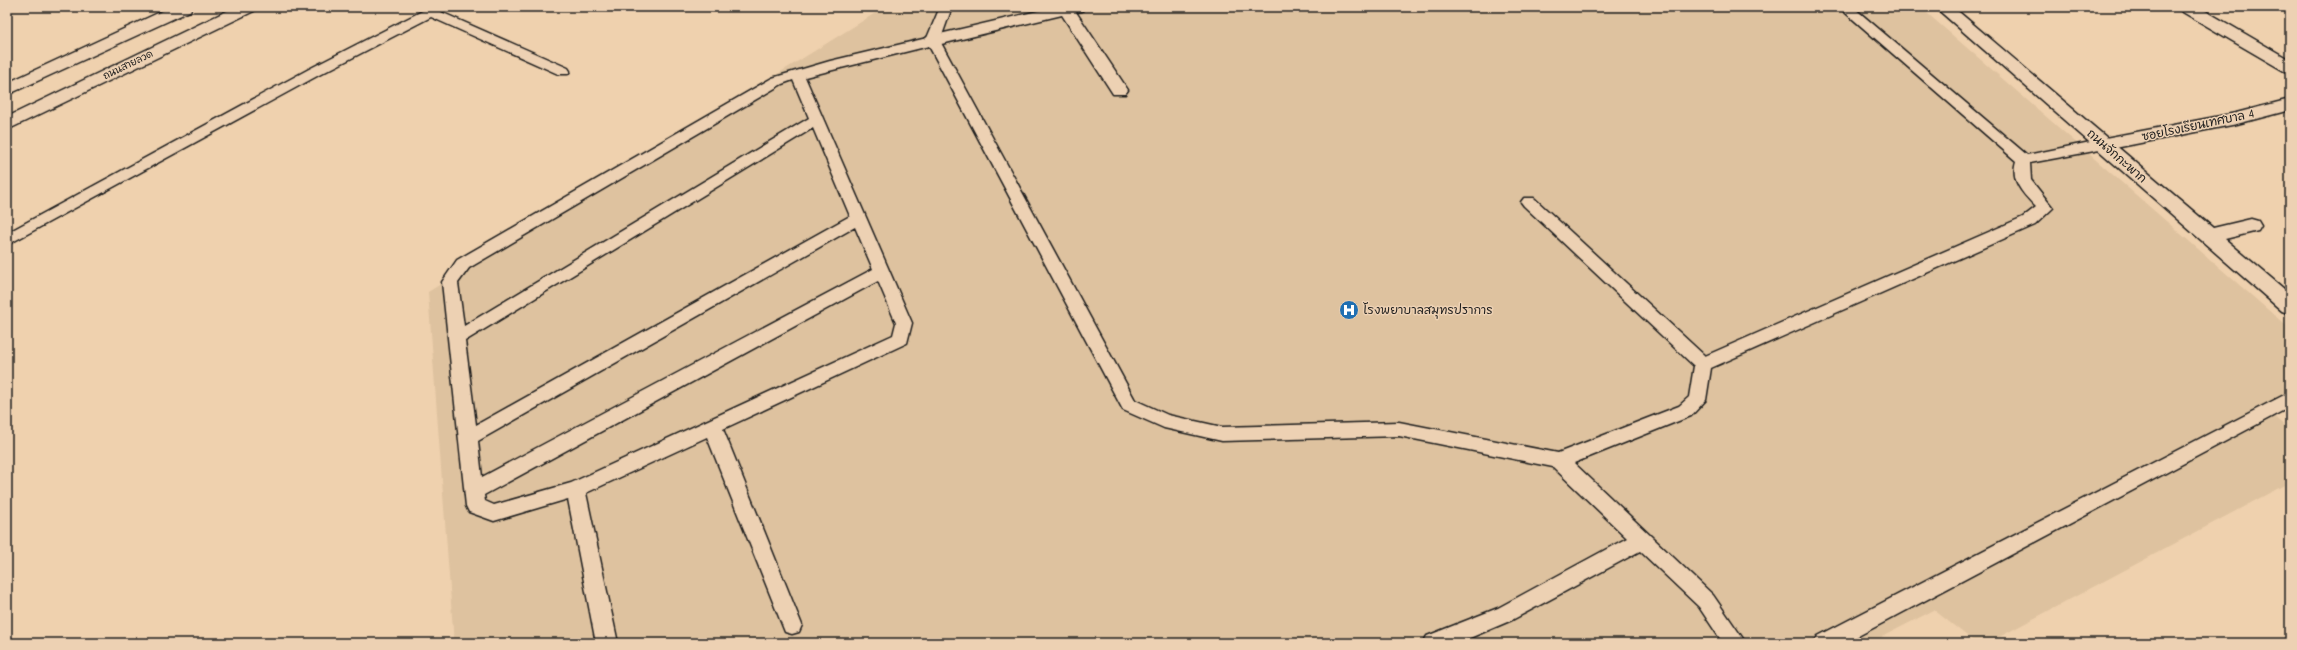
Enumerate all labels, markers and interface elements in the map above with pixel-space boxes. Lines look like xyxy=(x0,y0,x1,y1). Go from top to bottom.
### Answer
street label: ถนนสายลวด xyxy=(101,48,155,82)
street label: ซอยโรงเรียนเทศบาล 4 xyxy=(2140,105,2256,144)
street label: ถนนจักกะพาก xyxy=(2084,126,2150,186)
hospital icon: โรงพยาบาลสมุทรปราการ xyxy=(1338,299,1360,321)
place label: โรงพยาบาลสมุทรปราการ xyxy=(1363,302,1493,319)

